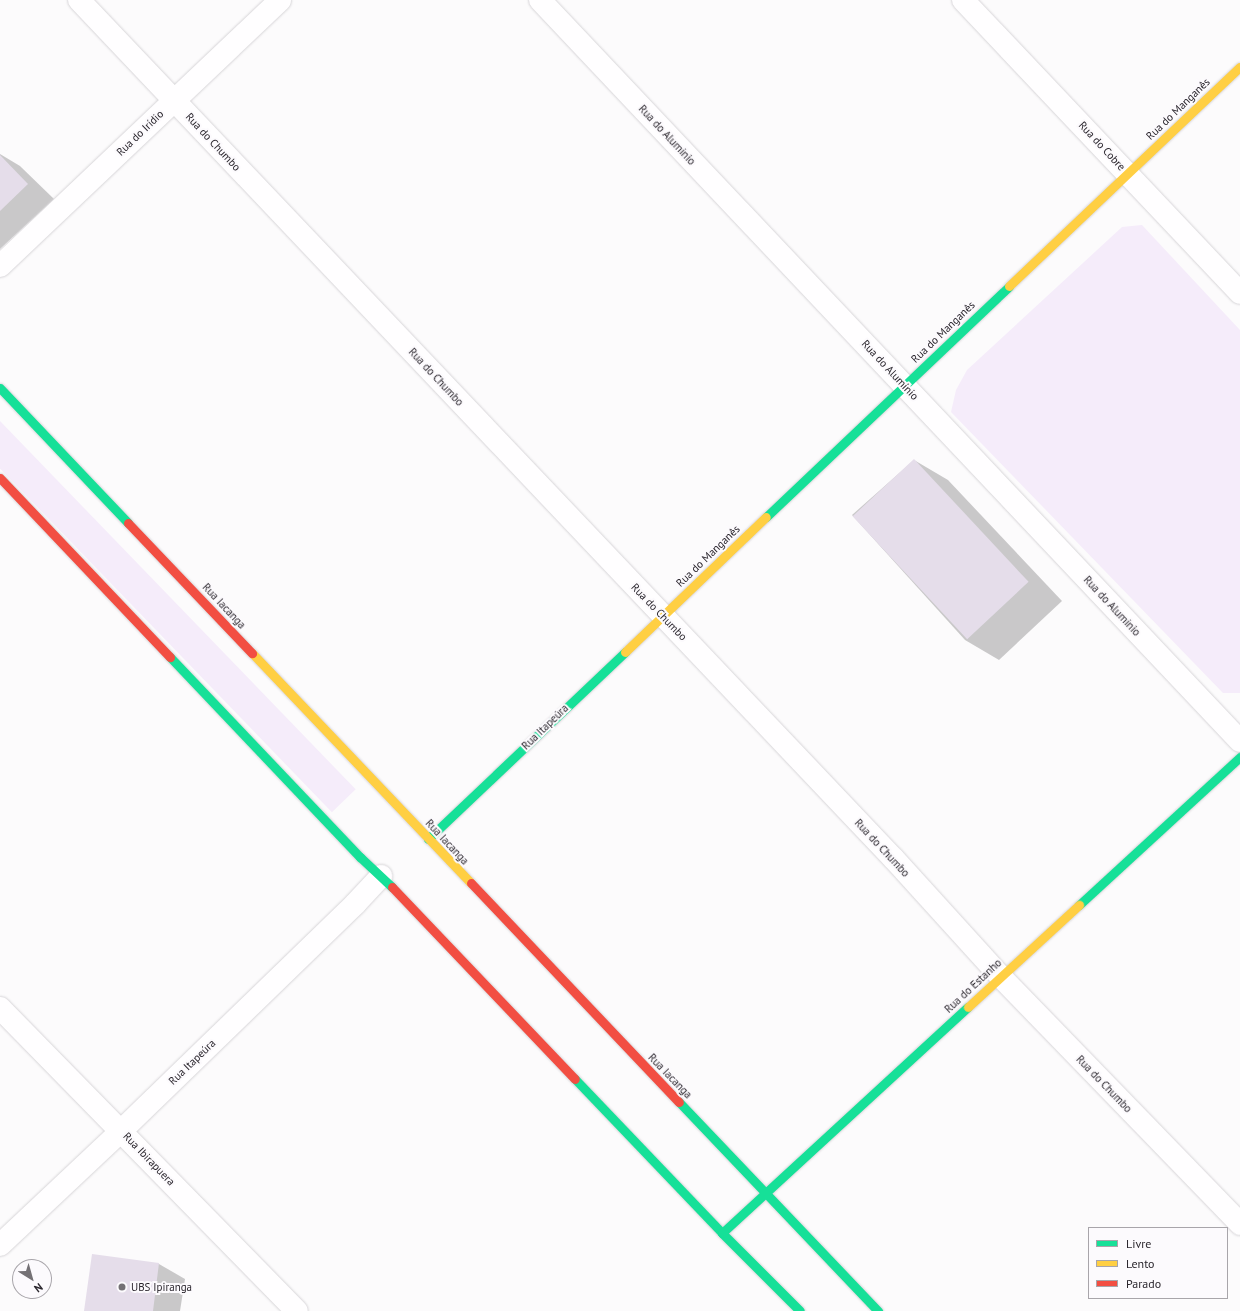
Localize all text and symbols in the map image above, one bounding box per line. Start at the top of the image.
street label: Rua do Manganês [1143,75,1213,143]
street label: Rua do Alumínio [636,102,698,168]
street label: Rua do Irídio [114,107,166,159]
street label: Rua do Chumbo [183,110,243,174]
street label: Rua do Cobre [1076,119,1128,173]
street label: Rua do Manganês [908,298,978,366]
street label: Rua do Alumínio [859,337,921,403]
street label: Rua do Chumbo [406,345,466,409]
street label: Rua do Manganês [673,522,743,590]
street label: Rua do Alumínio [1081,573,1143,639]
street label: Rua Iacanga [200,581,248,631]
street label: Rua do Chumbo [628,581,690,643]
street label: Rua Itapeúra [519,701,571,753]
street label: Rua do Chumbo [852,816,912,880]
street label: Rua Iacanga [423,817,471,867]
street label: Rua do Estanho [942,956,1004,1016]
street label: Rua Itapeúra [166,1036,218,1088]
street label: Rua Iacanga [645,1051,695,1101]
street label: Rua do Chumbo [1073,1053,1135,1115]
street label: Rua Ibirapuera [120,1130,178,1188]
legend [1088,1227,1228,1299]
text: Livre [1126,1236,1151,1251]
text: Lento [1126,1256,1155,1271]
north arrow [12,1259,52,1299]
text: Parado [1126,1276,1161,1291]
text: N [32,1280,46,1296]
place label: UBS Ipiranga [131,1280,192,1294]
marker: UBS Ipiranga [116,1281,128,1293]

